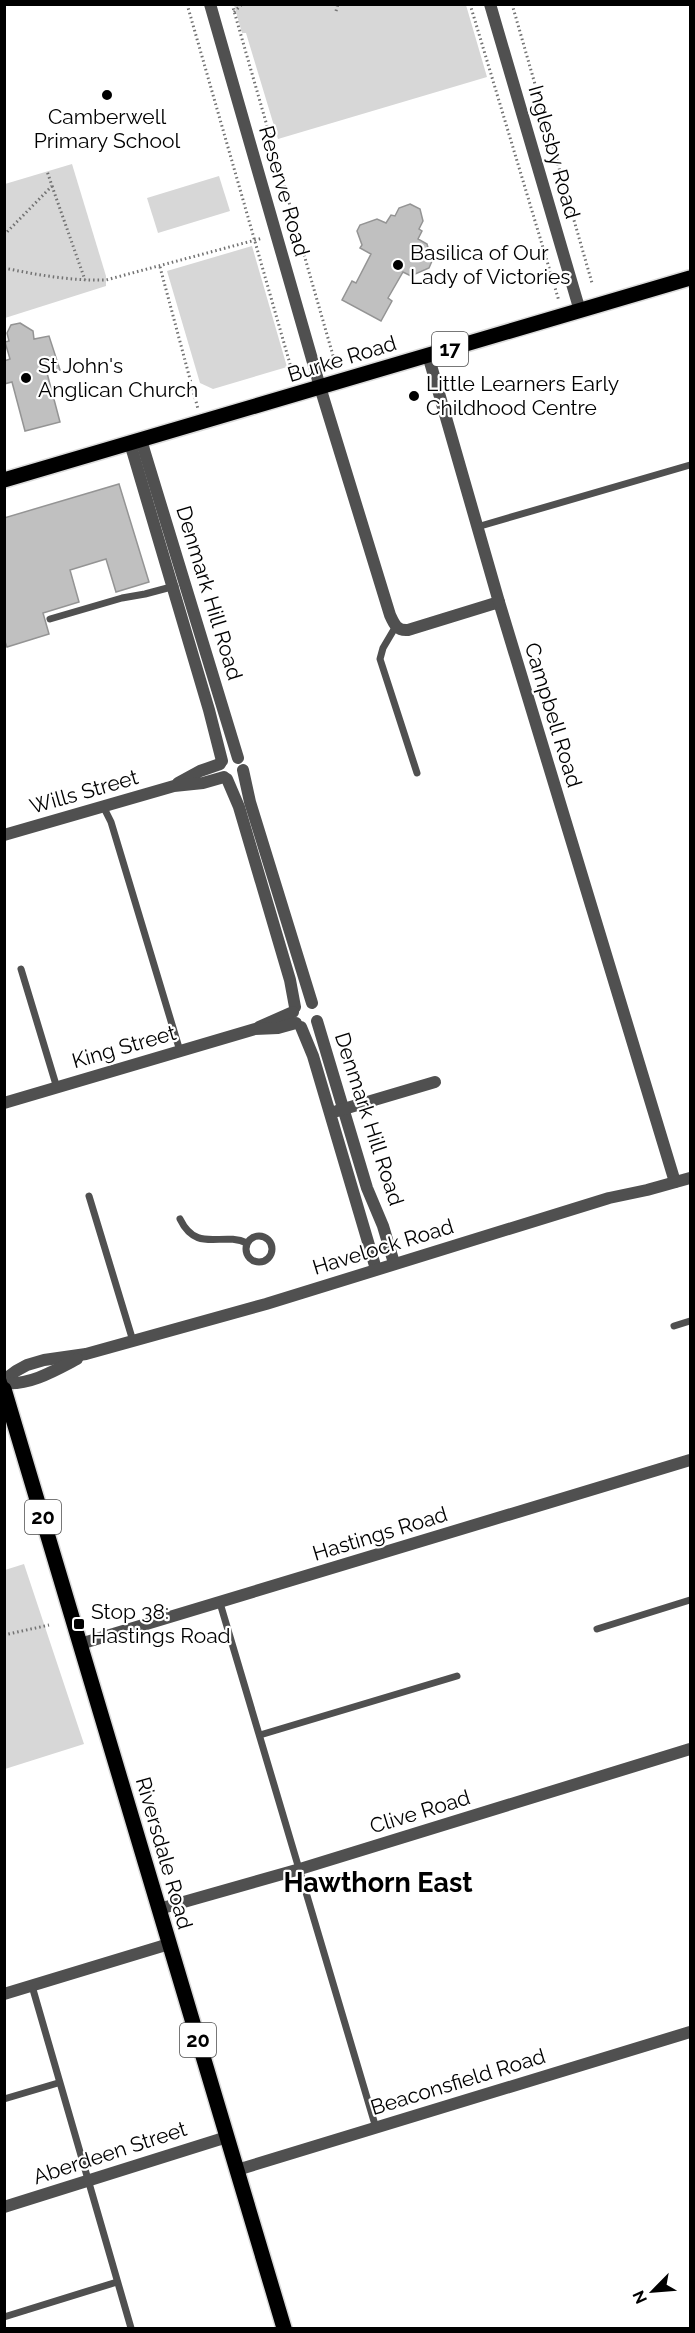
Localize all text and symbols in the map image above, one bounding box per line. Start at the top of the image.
street label: Inglesby Road [523,82,585,222]
marker: Camberwell Primary School [100,88,114,102]
place label: Camberwell Primary School [34,104,181,153]
street label: Reserve Road [254,123,315,259]
place label: Basilica of Our Lady of Victories [410,240,570,289]
marker: Basilica of Our Lady of Victories [391,258,405,272]
street label: Burke Road [284,330,399,387]
road number: 17 [432,332,468,366]
place label: St John's Anglican Church [38,353,198,402]
marker: St John's Anglican Church [19,371,33,385]
place label: Little Learners Early Childhood Centre [426,371,619,420]
marker: Little Learners Early Childhood Centre [407,389,421,403]
street label: Denmark Hill Road [171,503,248,683]
street label: Campbell Road [520,640,587,790]
street label: Wills Street [27,764,141,819]
street label: King Street [69,1020,179,1073]
street label: Denmark Hill Road [330,1029,409,1209]
street label: Havelock Road [309,1213,456,1280]
road number: 20 [25,1500,61,1534]
street label: Hastings Road [309,1501,450,1566]
place label: Stop 38: Hastings Road [91,1599,231,1648]
marker: Stop 38: Hastings Road [72,1617,86,1631]
street label: Riversdale Road [131,1774,198,1932]
street label: Clive Road [367,1784,473,1839]
district label: Hawthorn East [283,1867,473,1898]
road number: 20 [180,2023,216,2057]
street label: Beaconsfield Road [367,2043,548,2120]
street label: Aberdeen Street [30,2116,190,2189]
north arrow [623,2261,683,2321]
text: N [629,2288,651,2307]

